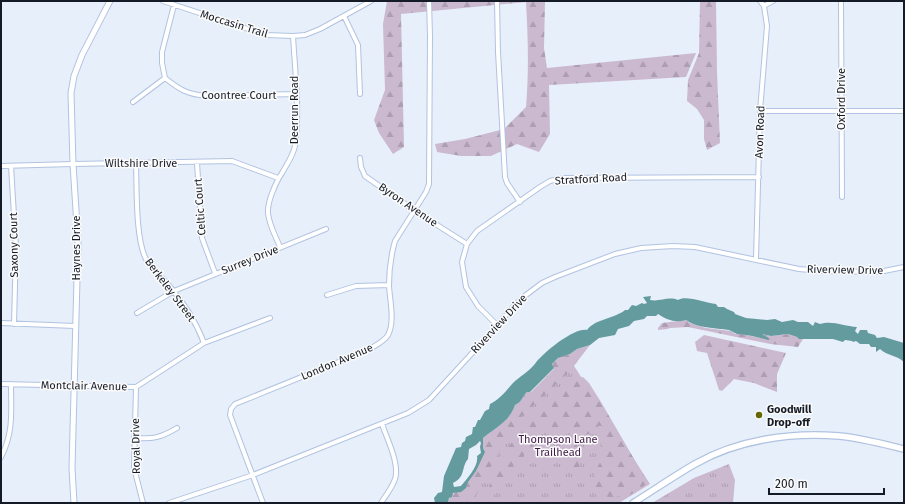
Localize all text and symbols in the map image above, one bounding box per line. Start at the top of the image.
street label: Moccasin Trail [199,8,269,40]
street label: Oxford Drive [835,68,848,130]
street label: Deerrun Road [288,76,301,144]
street label: Coontree Court [201,89,277,102]
street label: Avon Road [753,105,767,159]
street label: Wiltshire Drive [105,157,177,170]
street label: Stratford Road [554,171,628,187]
street label: Celtic Court [192,178,208,236]
street label: Byron Avenue [376,181,440,229]
street label: Saxony Court [7,212,21,278]
street label: Haynes Drive [70,215,83,281]
street label: Surrey Drive [219,243,281,277]
street label: Berkeley Street [142,256,198,324]
street label: Riverview Drive [807,263,883,277]
street label: Riverview Drive [468,292,530,356]
street label: London Avenue [299,341,375,383]
street label: Montclair Avenue [41,379,127,393]
place label: Goodwill Drop-off [767,403,812,429]
marker: Goodwill Drop-off [754,410,764,420]
street label: Royal Drive [129,418,143,474]
park label: Thompson Lane Trailhead [518,433,598,459]
scale bar [769,470,884,496]
text: 200 m [775,477,808,491]

